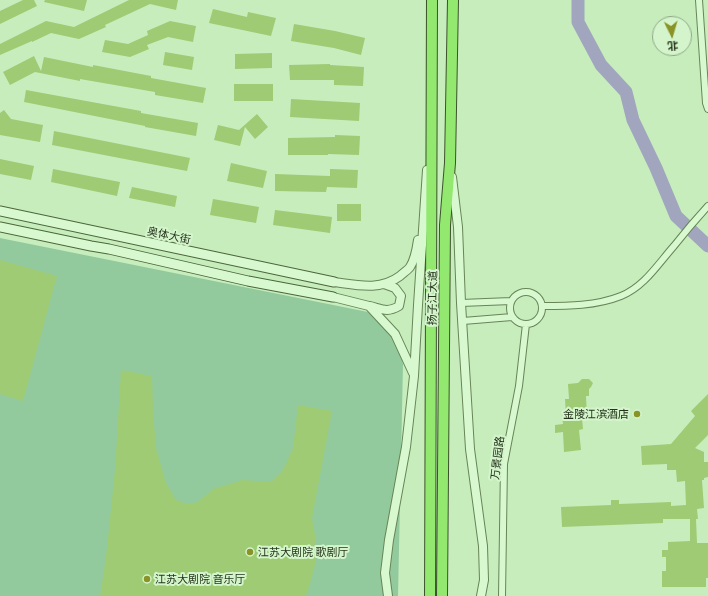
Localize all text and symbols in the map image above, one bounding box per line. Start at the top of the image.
north arrow [652,16,692,56]
text: 北 [667,39,679,55]
street label: 奥体大街 [146,224,192,246]
street label: 扬子江大道 [425,270,439,326]
place label: 金陵江滨酒店 [563,407,629,421]
marker: 金陵江滨酒店 [632,409,642,419]
street label: 万景园路 [488,435,506,481]
place label: 江苏大剧院 歌剧厅 [258,545,348,559]
marker: 江苏大剧院 歌剧厅 [245,547,255,557]
place label: 江苏大剧院 音乐厅 [155,572,245,586]
marker: 江苏大剧院 音乐厅 [142,574,152,584]

